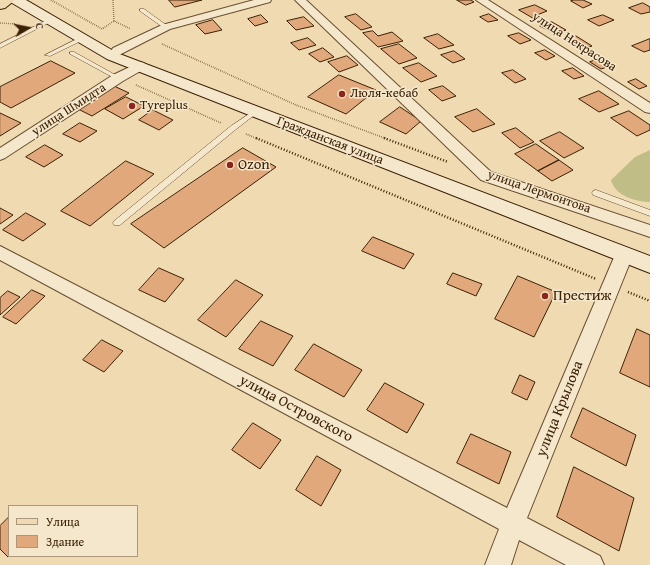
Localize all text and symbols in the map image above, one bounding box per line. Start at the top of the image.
north arrow [8,8,48,48]
street label: улица Некрасова [529,9,619,75]
text: С [31,21,48,30]
street label: улица Шмидта [29,80,109,140]
place label: Люля-кебаб [350,86,418,102]
marker: Люля-кебаб [337,89,347,99]
place label: Tyreplus [140,98,188,114]
marker: Tyreplus [127,101,137,111]
street label: Гражданская улица [274,113,386,169]
place label: Ozon [238,156,270,174]
marker: Ozon [225,160,235,170]
street label: улица Лермонтова [485,167,593,217]
place label: Престиж [553,287,612,305]
marker: Престиж [540,291,550,301]
street label: улица Крылова [533,358,587,460]
street label: улица Островского [236,371,356,447]
legend [8,505,138,557]
text: Улица [46,513,80,530]
text: Здание [46,533,84,550]

